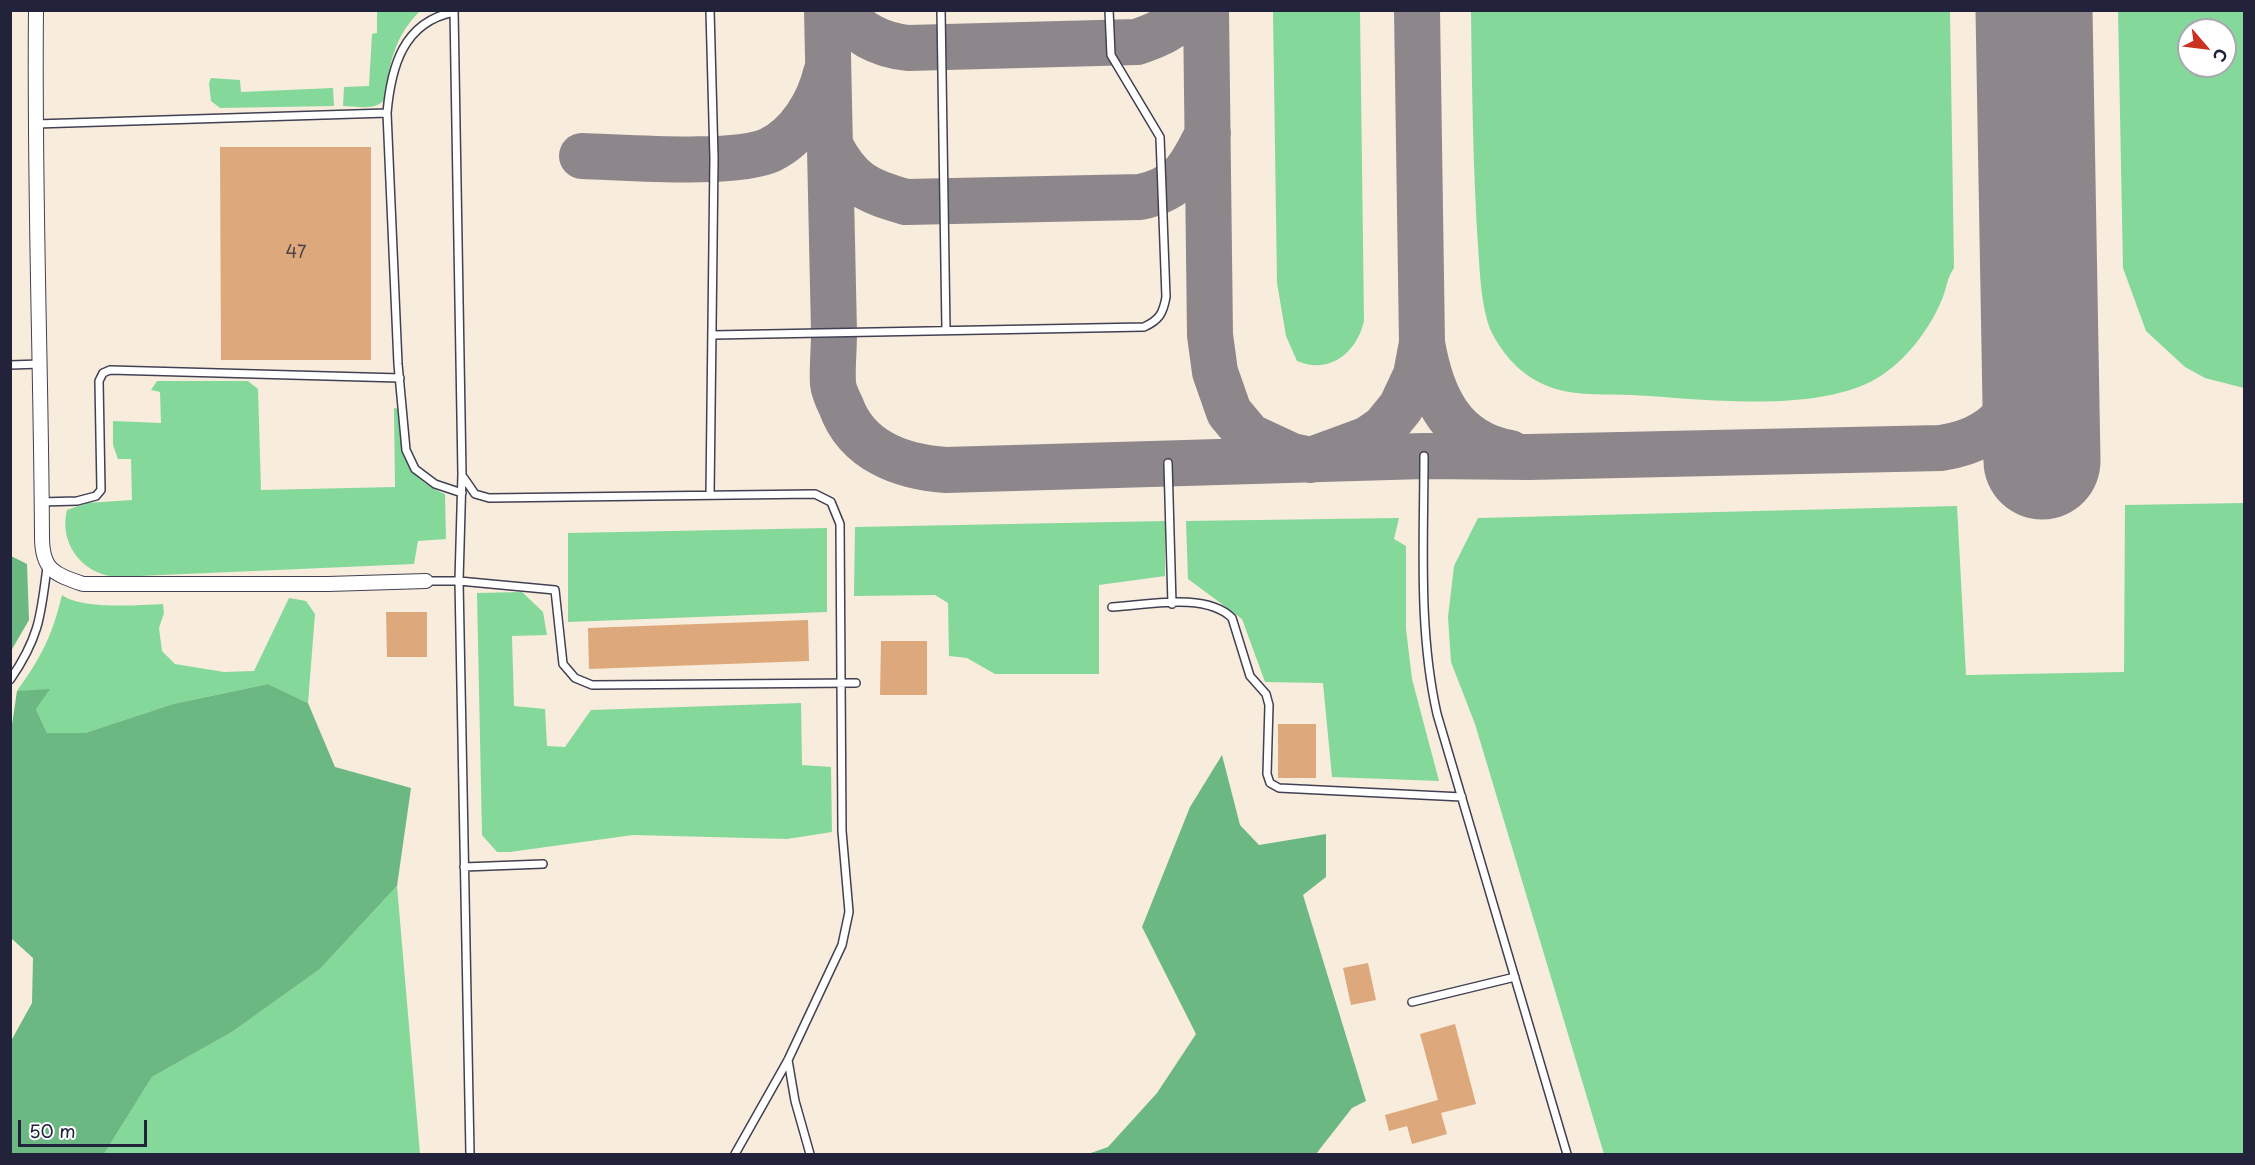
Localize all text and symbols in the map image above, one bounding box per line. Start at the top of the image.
north arrow [2177,18,2237,78]
text: С [2208,45,2235,66]
house number: 47 [285,242,307,264]
scale bar [21,1108,150,1146]
text: 50 m [29,1117,76,1144]

